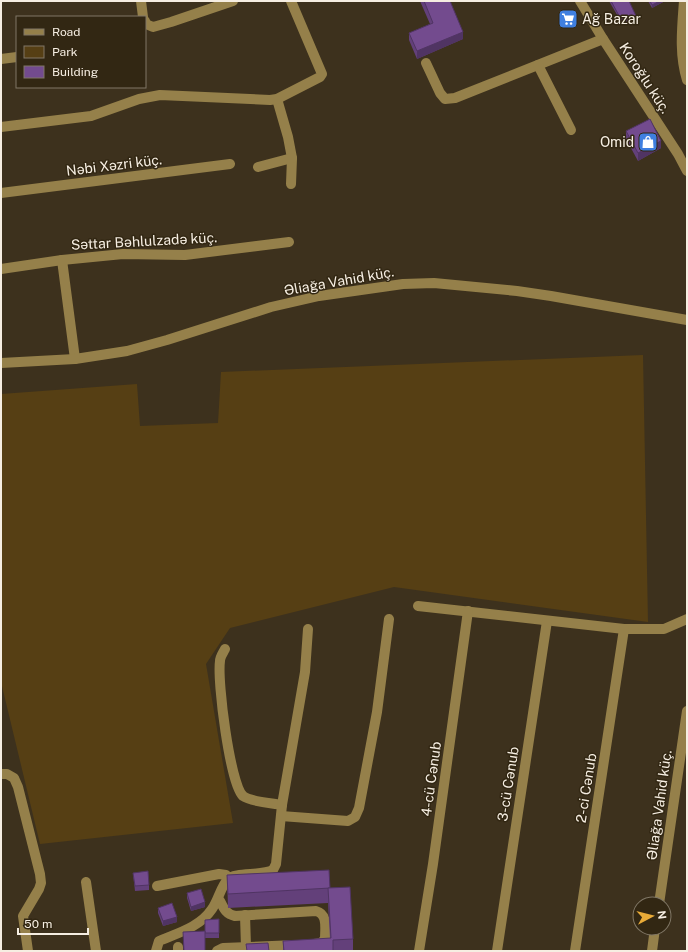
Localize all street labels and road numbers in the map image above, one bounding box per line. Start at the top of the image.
street label: Koroğlu küç. [616,40,674,116]
street label: Nəbi Xəzri küç. [65,151,163,179]
street label: Səttar Bəhlulzadə küç. [70,229,218,253]
street label: Əliağa Vahid küç. [283,263,395,299]
street label: 4-cü Cənub [418,741,444,817]
street label: 3-cü Cənub [494,745,522,823]
street label: Əliağa Vahid küç. [643,749,675,861]
street label: 2-ci Cənub [573,752,599,824]

